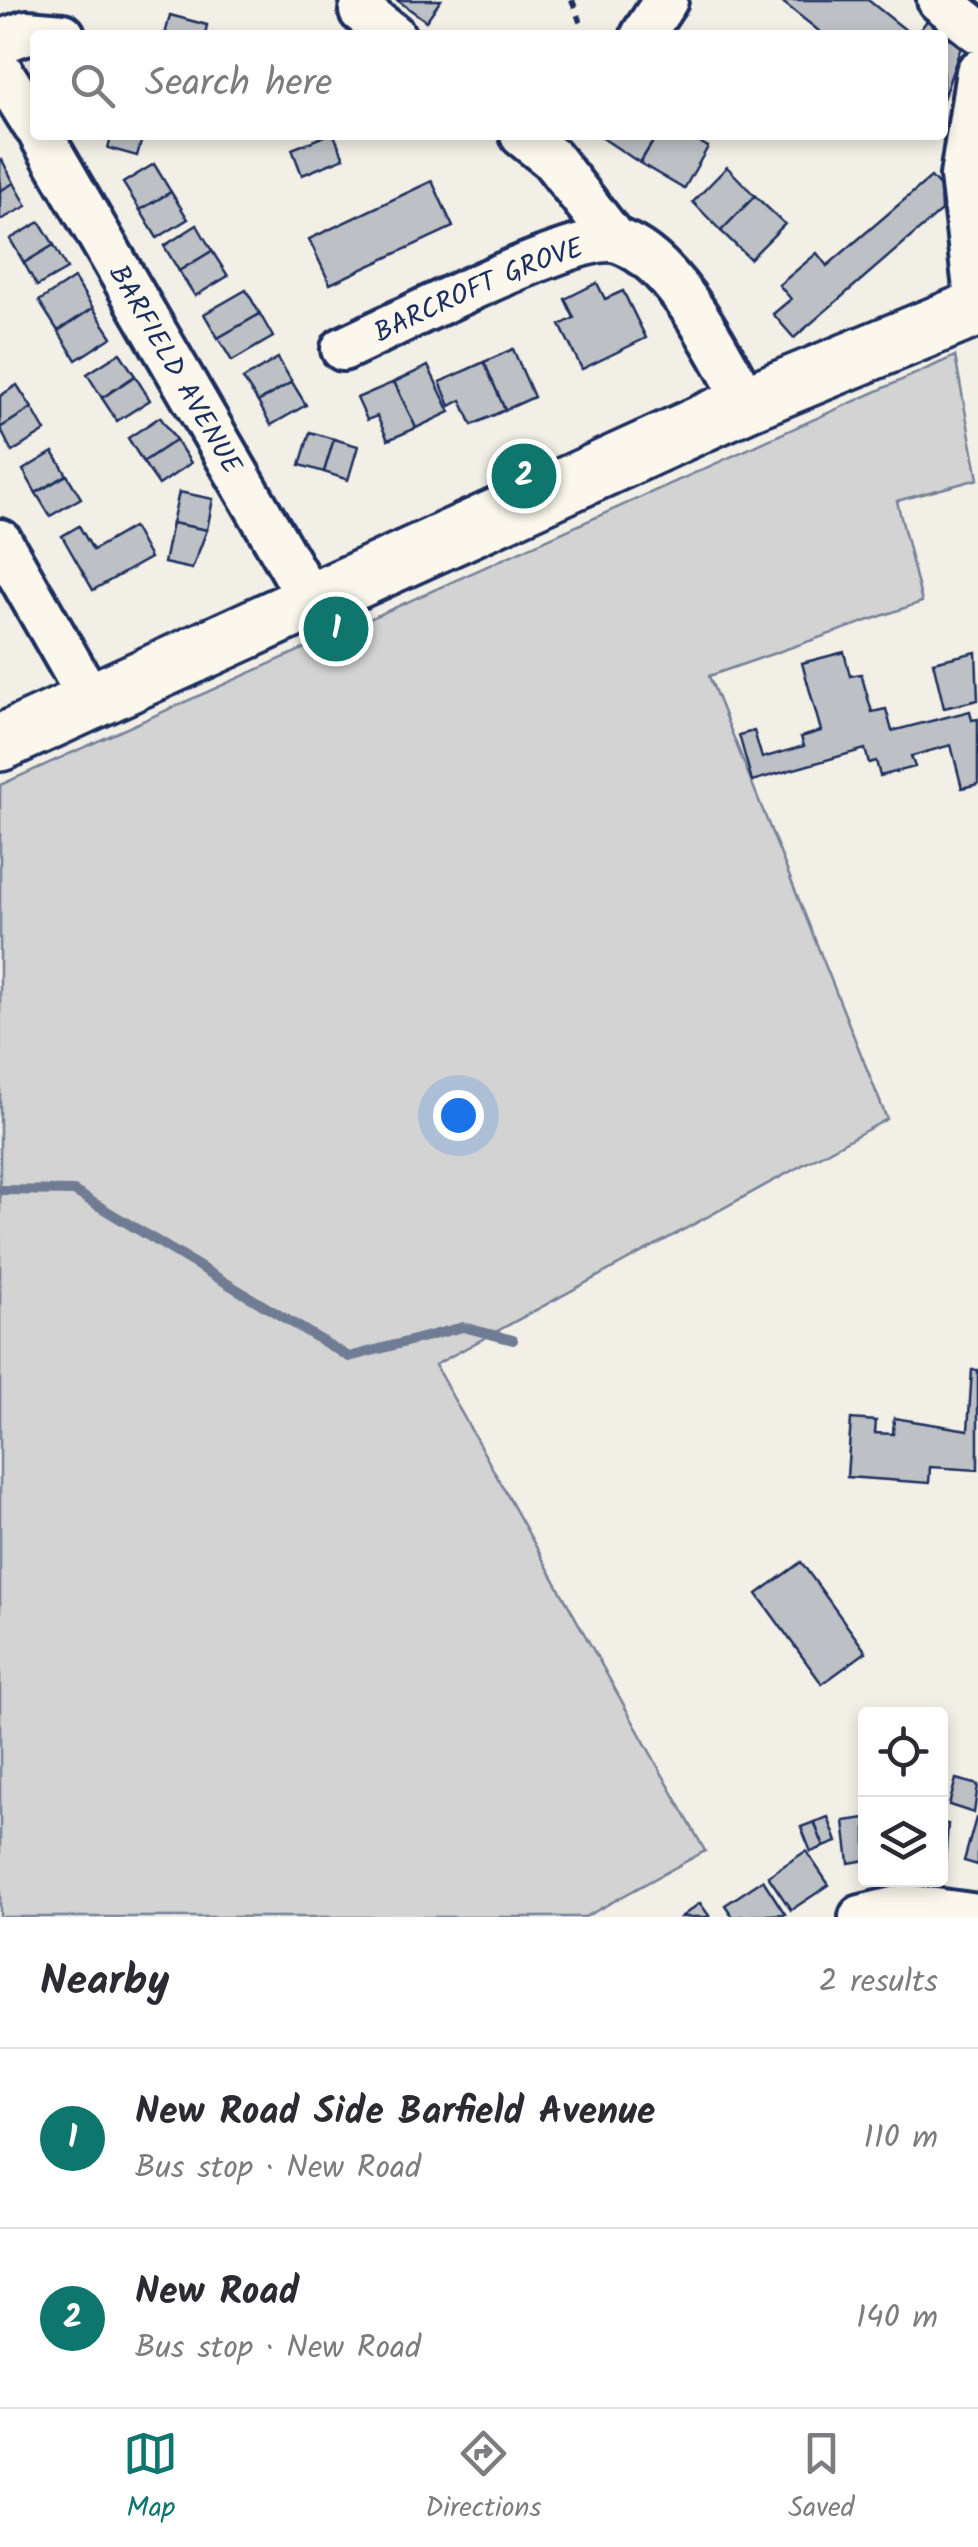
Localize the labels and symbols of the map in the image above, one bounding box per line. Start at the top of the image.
street label: BARCROFT GROVE [367,226,590,356]
street label: BARFIELD AVENUE [96,257,253,484]
pin: 2 [492,438,556,514]
pin: 1 [304,592,368,666]
your location [433,1090,484,1141]

